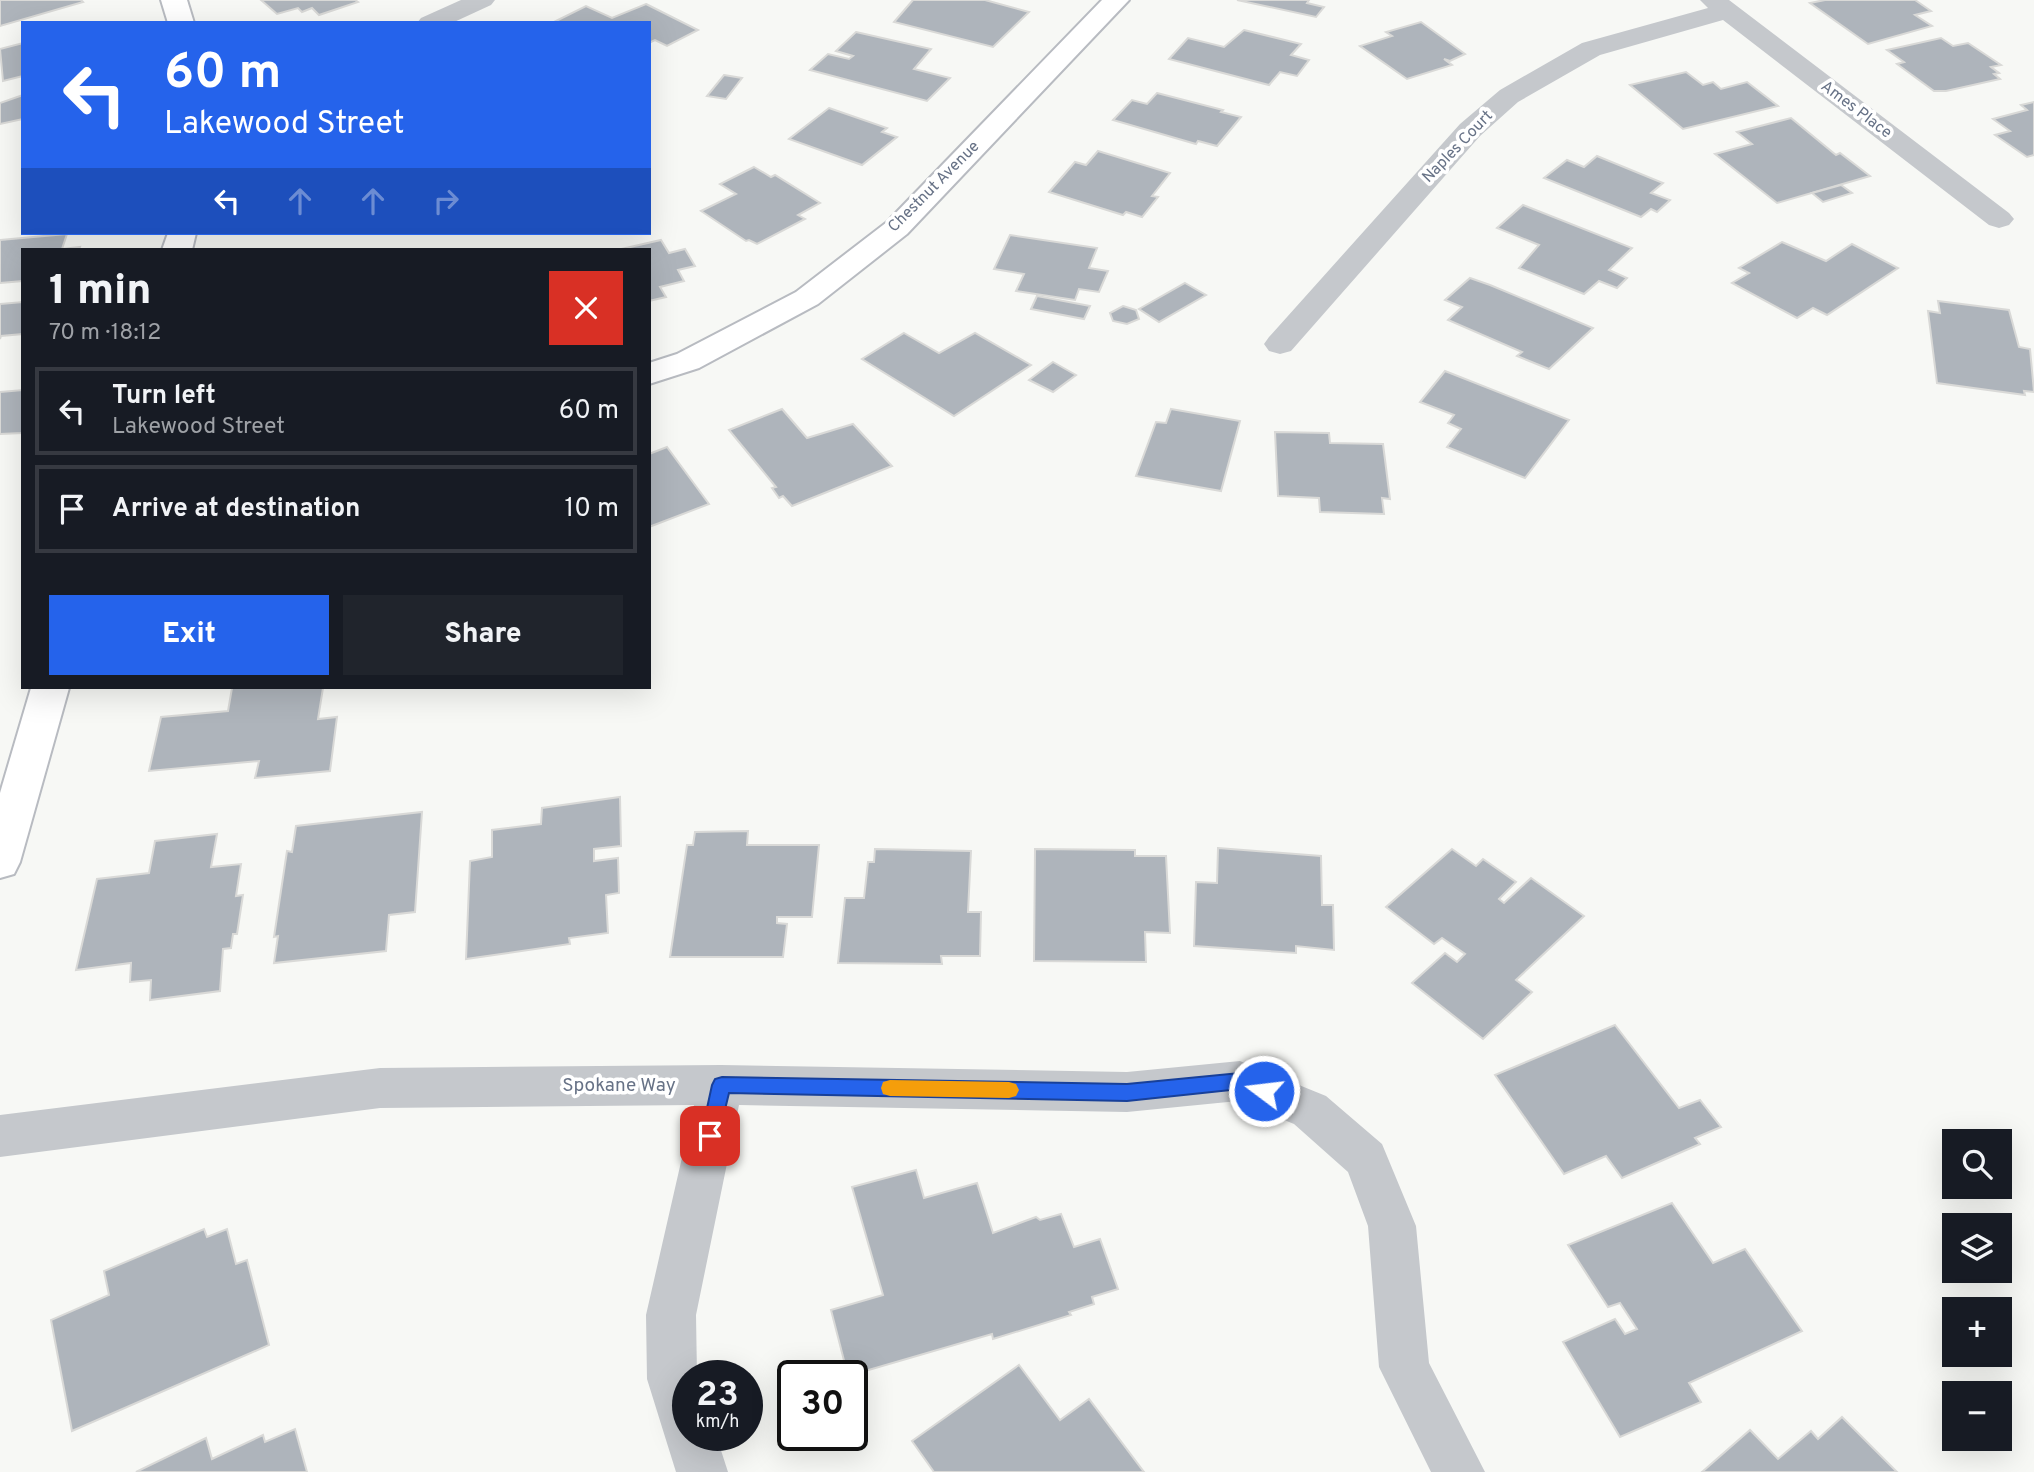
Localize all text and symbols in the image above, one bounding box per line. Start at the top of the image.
text: 60 m [164,44,282,106]
icon: left [49,49,140,140]
street label: Ames Place [1816,77,1896,143]
text: Lakewood Street [164,105,405,145]
street label: Naples Court [1418,106,1498,188]
street label: Chestnut Avenue [884,137,984,237]
icon: left [208,182,246,220]
icon: ahead [281,182,319,220]
icon: ahead [354,182,392,220]
icon: right [427,182,465,220]
text: 1 min [49,266,152,319]
button: close [549,271,623,345]
text: 70 m · 18:12 [49,319,161,348]
text: Turn left [112,380,216,413]
icon: left [53,392,91,430]
text: 60 m [559,395,619,428]
text: Lakewood Street [112,413,285,442]
icon: arrive [53,490,91,528]
text: Arrive at destination [112,493,360,526]
text: 10 m [564,493,619,526]
button: Exit [49,595,329,675]
button: Share [343,595,623,675]
position arrow [1227,1054,1301,1128]
street label: Spokane Way [562,1074,676,1098]
pin [680,1106,740,1166]
icon: arrive [691,1117,729,1155]
map controls [1942,1129,2012,1451]
button: search [1942,1129,2012,1199]
button: layers [1942,1213,2012,1283]
button: + [1942,1297,2012,1367]
speed limit sign: 30 [777,1360,868,1451]
text: 23 [696,1374,739,1418]
button: − [1942,1381,2012,1451]
text: km/h [696,1411,739,1434]

